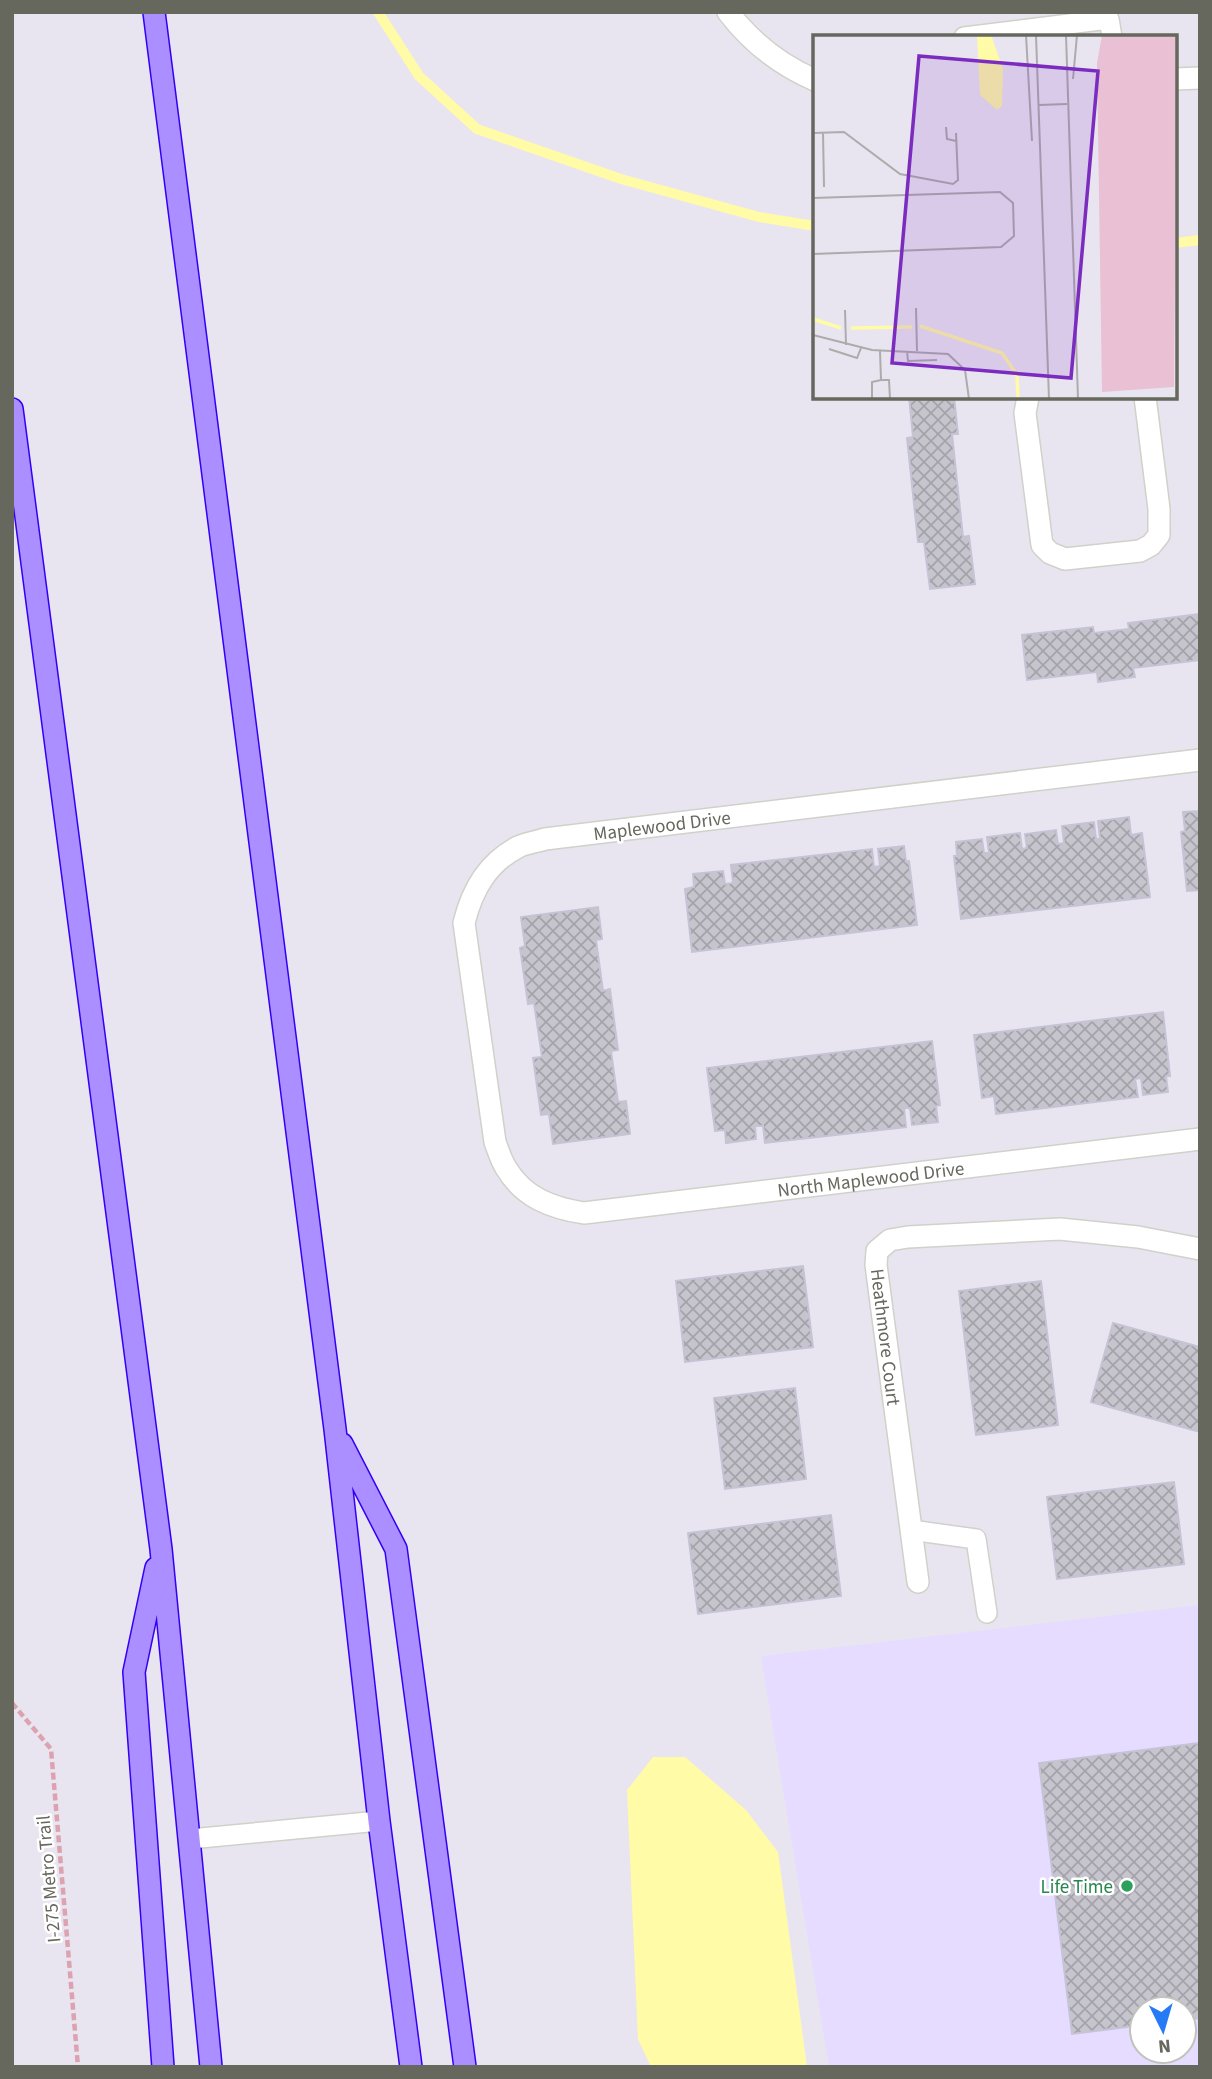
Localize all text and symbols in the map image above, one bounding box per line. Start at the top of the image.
inset map [813,35,1177,399]
street label: Maplewood Drive [592,805,732,848]
street label: North Maplewood Drive [776,1155,966,1205]
street label: Heathmore Court [863,1267,906,1408]
street label: I-275 Metro Trail [30,1814,69,1944]
place label: Life Time [1040,1874,1113,1901]
marker: Life Time [1119,1878,1135,1894]
north arrow [1128,1995,1198,2065]
text: N [1157,2031,1172,2059]

